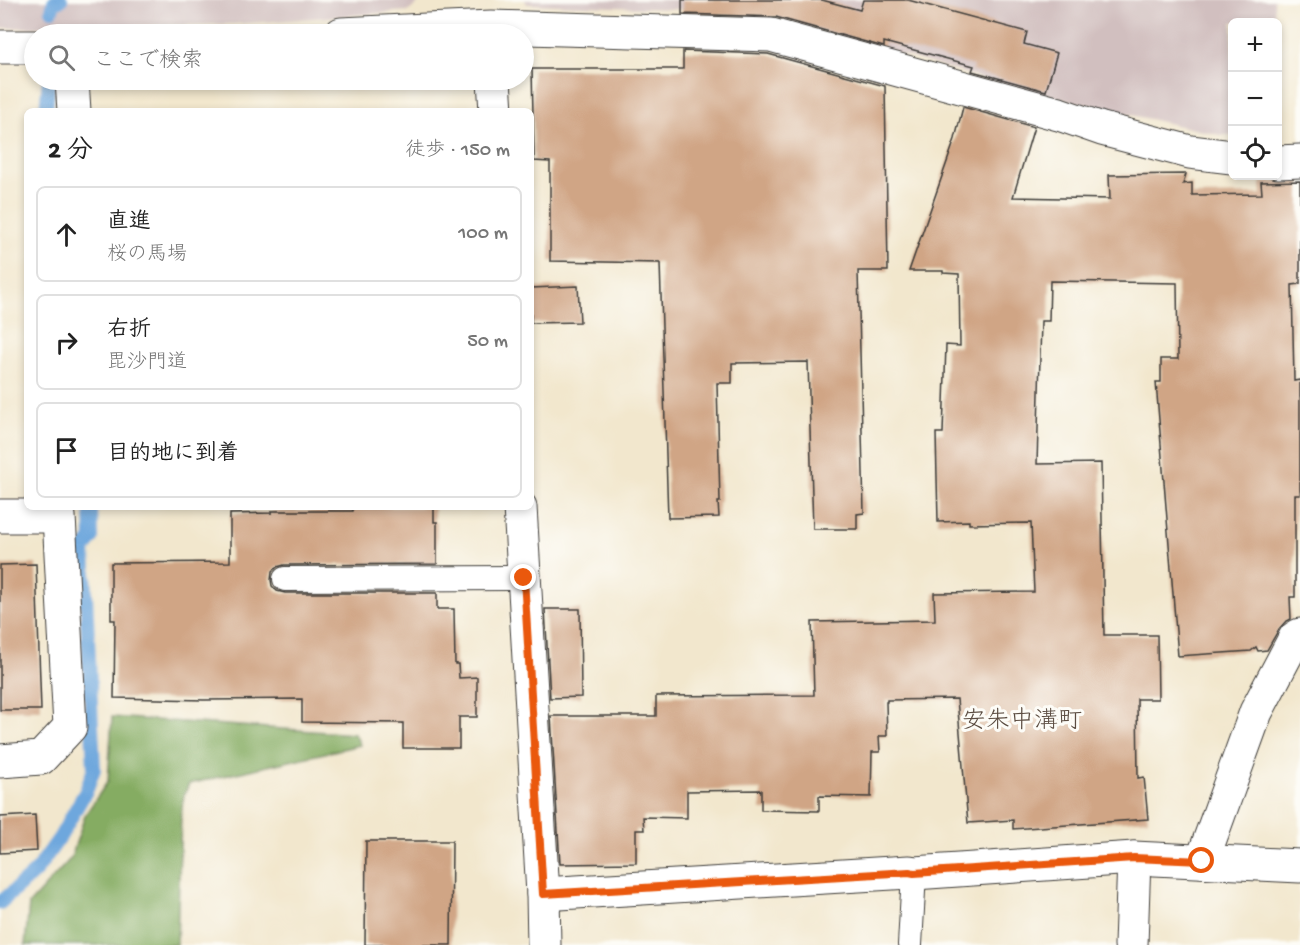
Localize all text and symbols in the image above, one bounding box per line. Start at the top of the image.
map controls [1228,18,1282,180]
button: + [1228,18,1282,72]
search box [24,24,534,90]
icon: search [45,41,78,74]
text: ここで検索 [93,49,203,75]
button: − [1228,72,1282,126]
button: locate [1228,126,1282,180]
text: 2 分 [48,137,93,168]
text: 徒歩 · 150 m [405,140,510,163]
text: 直進 [107,210,151,236]
icon: ahead [50,218,83,251]
text: 100 m [458,223,508,246]
text: 桜の馬場 [107,244,187,267]
text: 右折 [107,318,151,344]
icon: right [50,326,83,359]
text: 50 m [467,331,508,354]
text: 毘沙門道 [107,352,187,375]
icon: arrive [50,434,83,467]
text: 目的地に到着 [107,442,239,468]
route end [510,564,536,590]
district label: 安朱中溝町 [962,707,1082,737]
route start [1188,847,1214,873]

